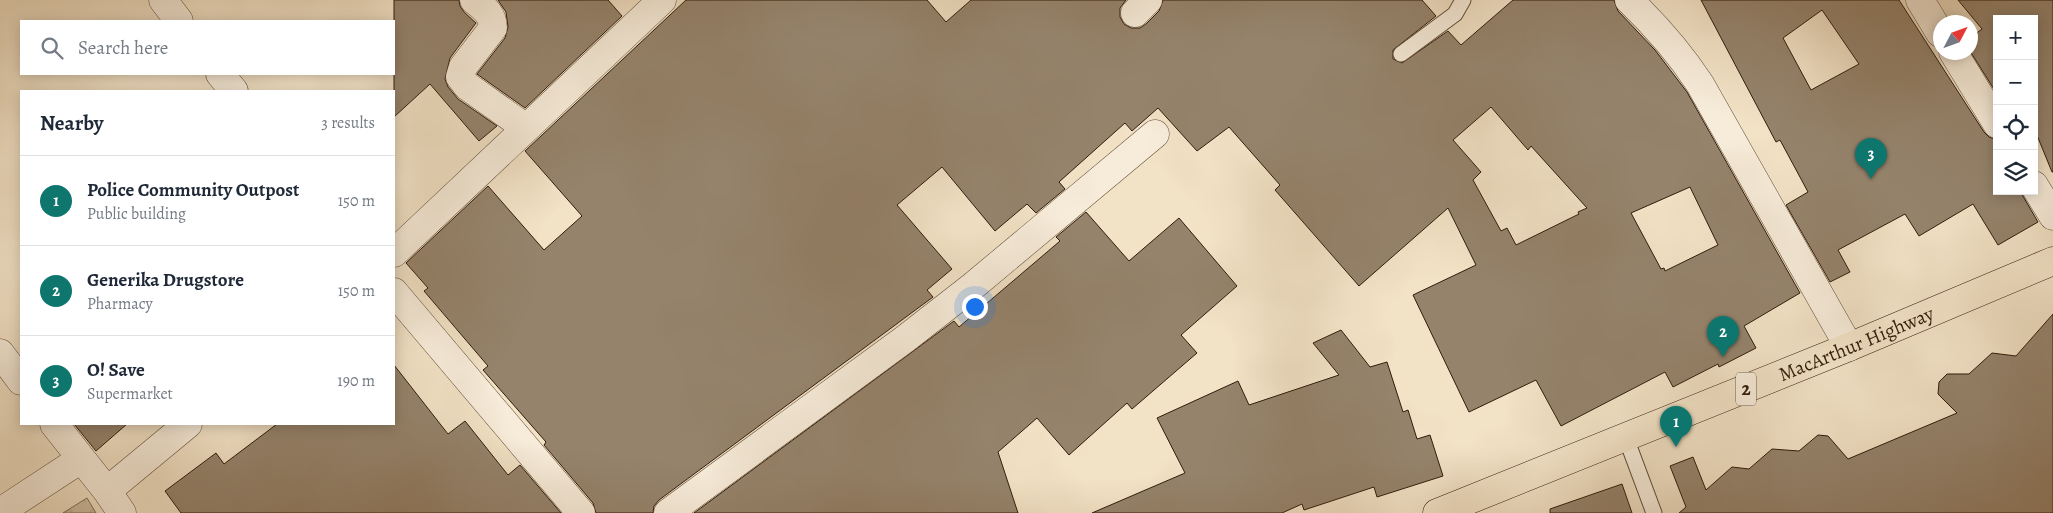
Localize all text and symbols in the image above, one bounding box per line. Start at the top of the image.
north arrow [1933,15,1978,60]
map controls [1993,15,2038,195]
button: + [1993,15,2038,60]
search box [20,20,395,75]
icon: search [38,34,66,62]
text: Search here [78,35,168,61]
button: − [1993,60,2038,105]
button: locate [1993,105,2038,150]
text: Nearby [40,109,103,137]
text: 3 results [321,112,375,134]
pin: 3 [1855,138,1887,179]
button: layers [1993,150,2038,195]
text: Police Community Outpost [87,177,299,203]
text: 1 [53,190,59,212]
text: 150 m [338,190,375,212]
text: Public building [87,203,186,225]
text: Generika Drugstore [87,267,244,293]
text: 2 [52,280,60,302]
text: 150 m [338,280,375,302]
text: Pharmacy [87,293,153,315]
your location [962,294,988,320]
street label: MacArthur Highway [1774,299,1939,388]
pin: 2 [1707,316,1739,357]
text: O! Save [87,357,145,383]
text: 3 [53,370,59,392]
text: 190 m [337,370,375,392]
road number: 2 [1736,372,1756,406]
text: Supermarket [87,383,173,405]
pin: 1 [1660,406,1692,447]

